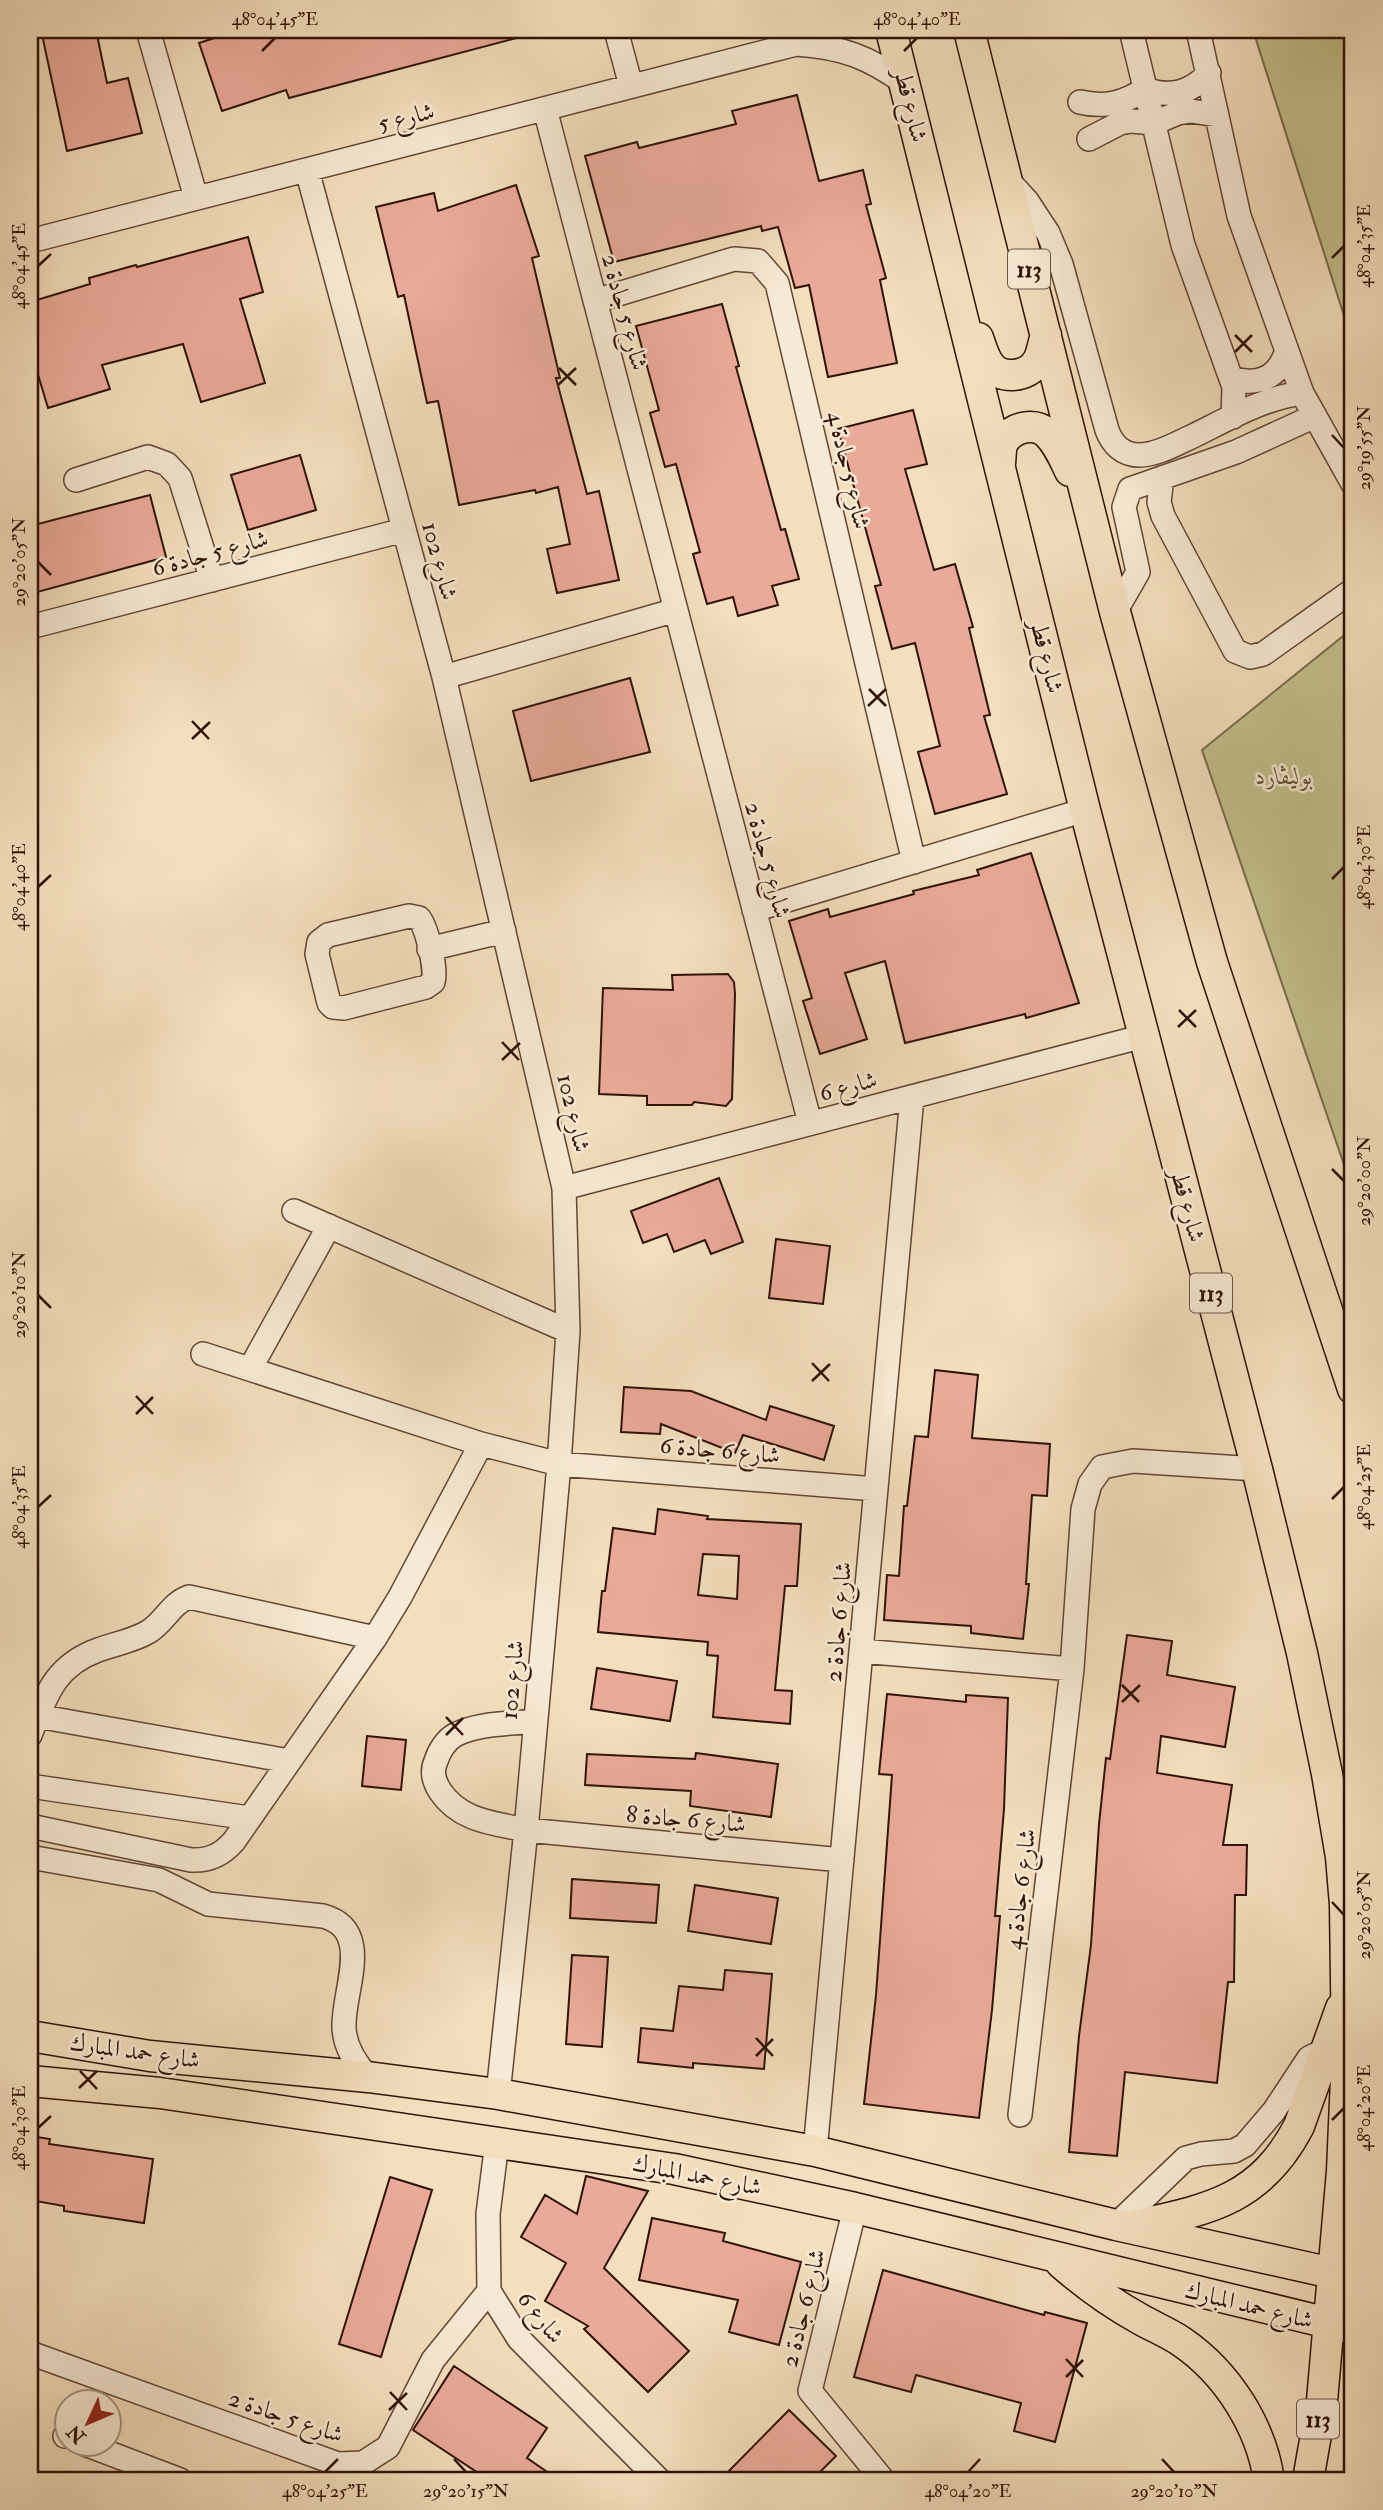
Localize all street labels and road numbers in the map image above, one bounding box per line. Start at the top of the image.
street label: شارع قطر [882,62,935,146]
street label: شارع 5 [375,96,439,143]
road number: 113 [1008,250,1050,288]
street label: شارع 5 جادة 2 [590,251,655,375]
street label: شارع 5 جادة 4 [816,408,877,533]
street label: شارع 102 [410,519,465,605]
street label: شارع 5 جادة 6 [149,523,273,588]
street label: شارع قطر [1018,613,1071,697]
street label: شارع 5 جادة 2 [733,799,798,923]
street label: شارع 6 [816,1064,882,1113]
street label: شارع 102 [546,1071,598,1156]
street label: شارع قطر [1158,1162,1212,1247]
road number: 113 [1190,1274,1232,1312]
street label: شارع 6 جادة 6 [658,1430,781,1475]
street label: شارع 6 جادة 2 [818,1561,863,1684]
street label: شارع 102 [494,1639,535,1721]
street label: شارع 6 جادة 8 [625,1799,747,1844]
street label: شارع 6 جادة 4 [998,1827,1047,1952]
street label: شارع حمد المبارك [67,2027,202,2080]
street label: شارع حمد المبارك [629,2148,764,2207]
street label: شارع 6 جادة 2 [774,2246,837,2371]
street label: شارع حمد المبارك [1181,2275,1316,2340]
street label: شارع 6 [507,2285,571,2352]
street label: شارع 5 جادة 2 [223,2382,347,2454]
road number: 113 [1297,2400,1339,2438]

